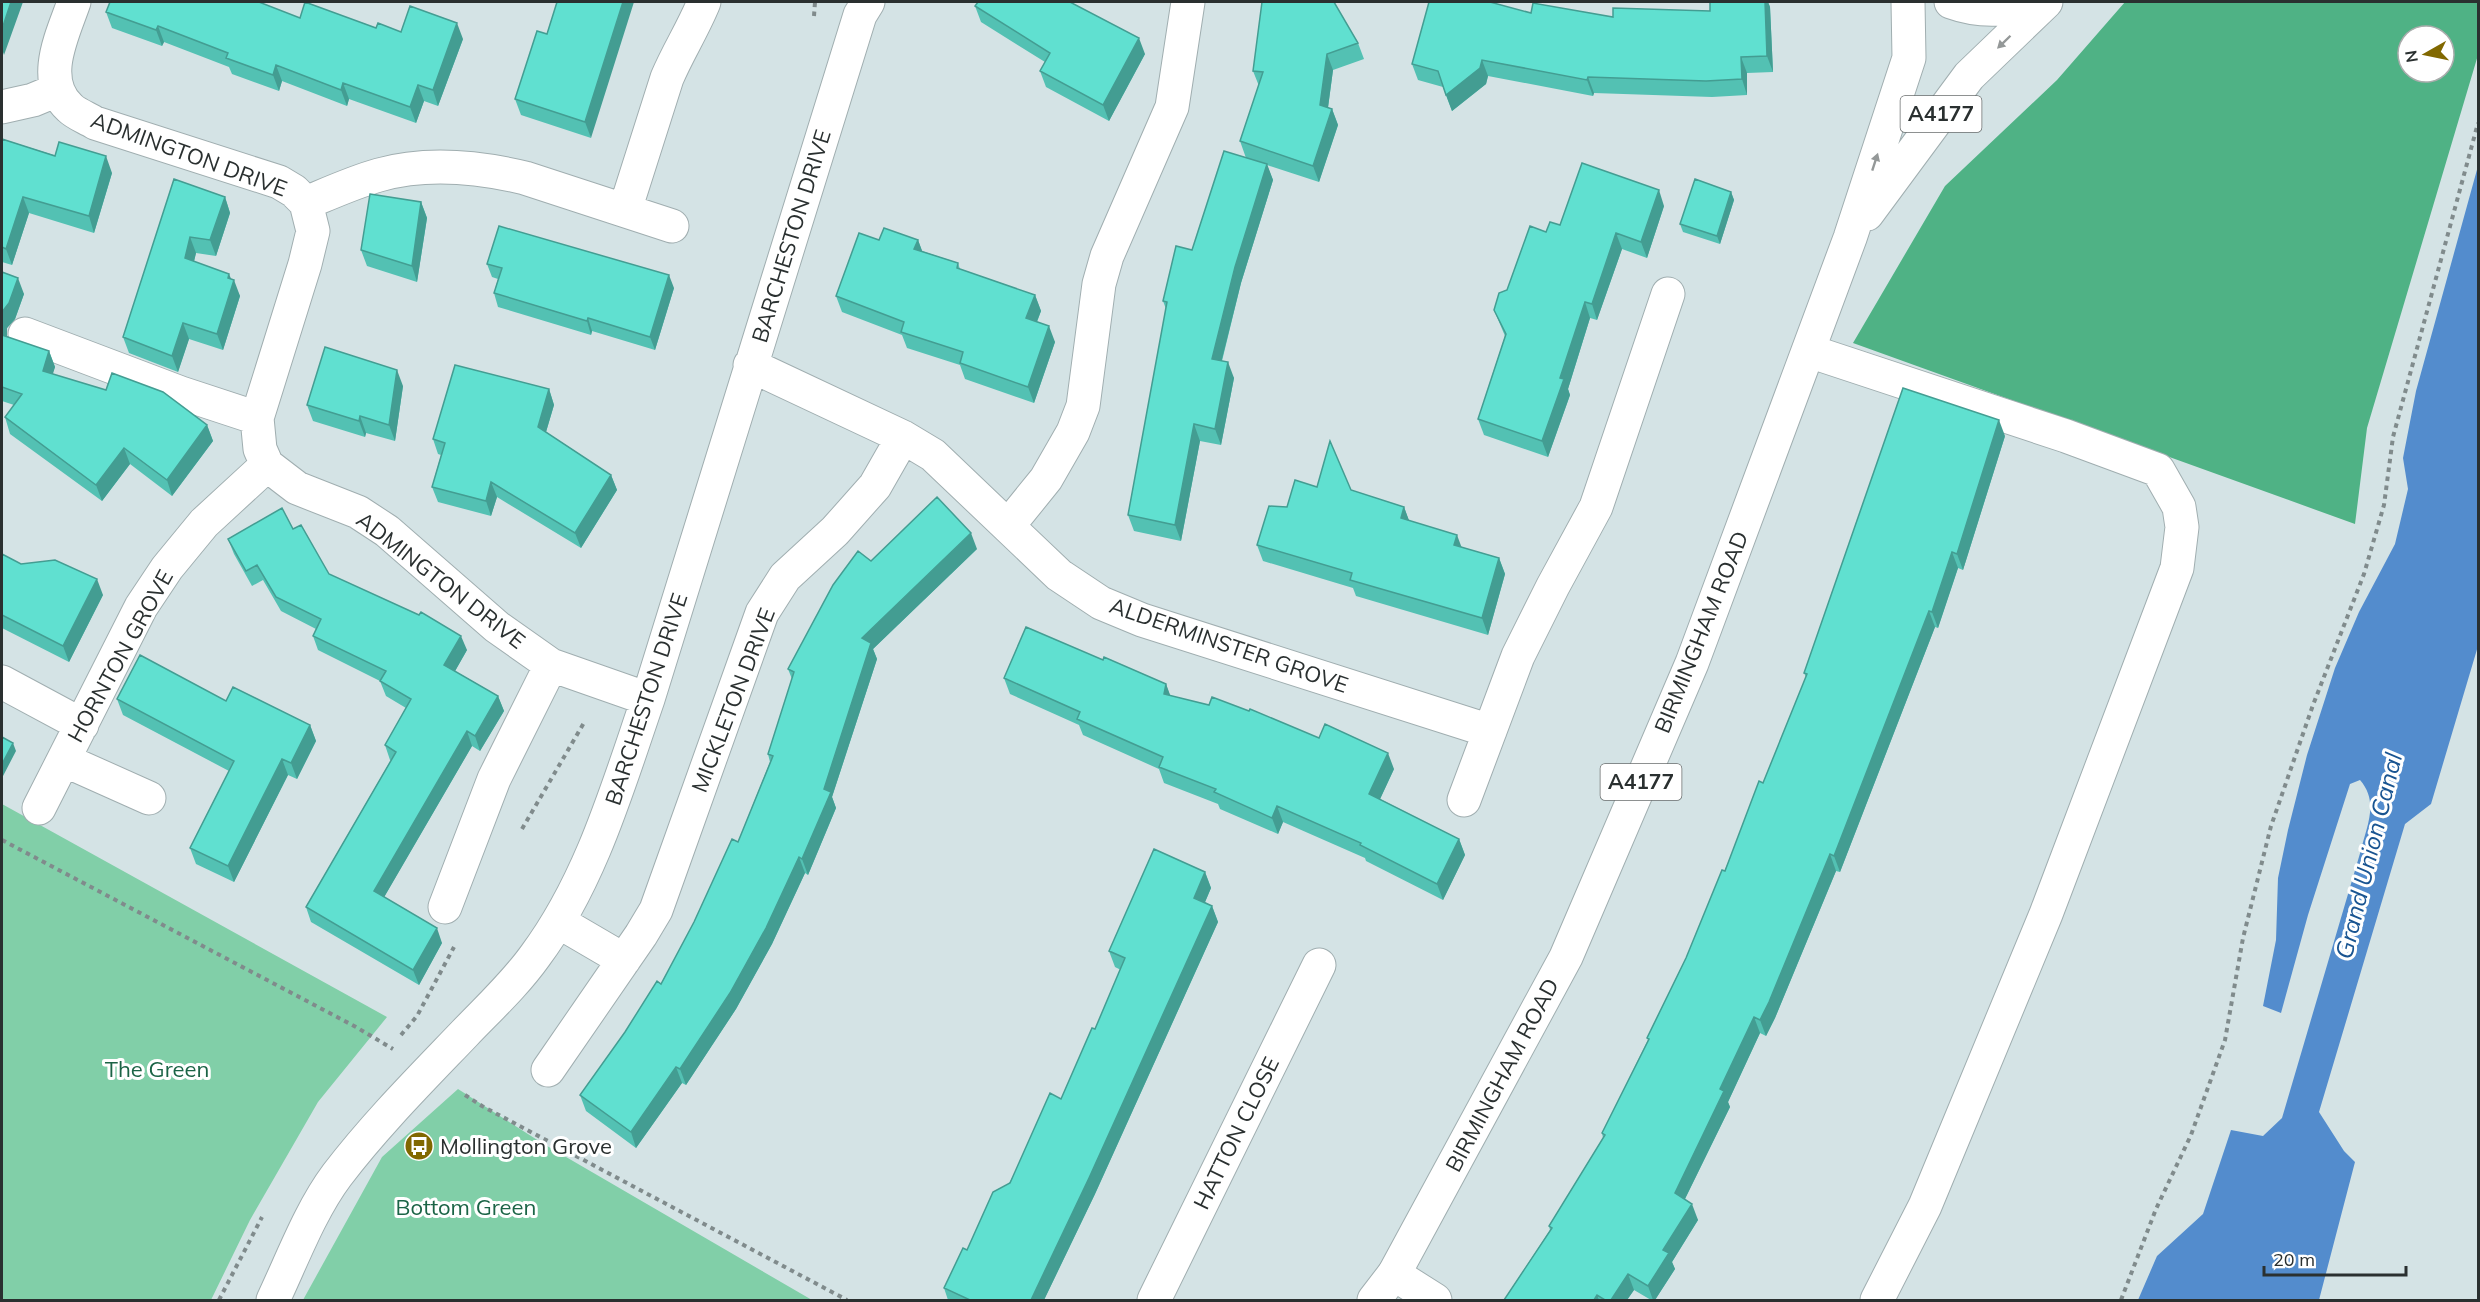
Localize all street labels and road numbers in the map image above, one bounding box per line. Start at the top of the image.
road number: A4177 [1900,96,1982,132]
street label: ADMINGTON DRIVE [87,106,291,202]
street label: BARCHESTON DRIVE [745,126,837,346]
street label: ADMINGTON DRIVE [351,505,531,655]
street label: BIRMINGHAM ROAD [1648,527,1754,737]
street label: HORNTON GROVE [61,565,179,747]
street label: BARCHESTON DRIVE [599,589,693,809]
street label: ALDERMINSTER GROVE [1106,591,1352,699]
street label: MICKLETON DRIVE [685,604,781,796]
road number: A4177 [1600,764,1682,800]
street label: BIRMINGHAM ROAD [1439,973,1565,1177]
street label: HATTON CLOSE [1187,1052,1285,1214]

